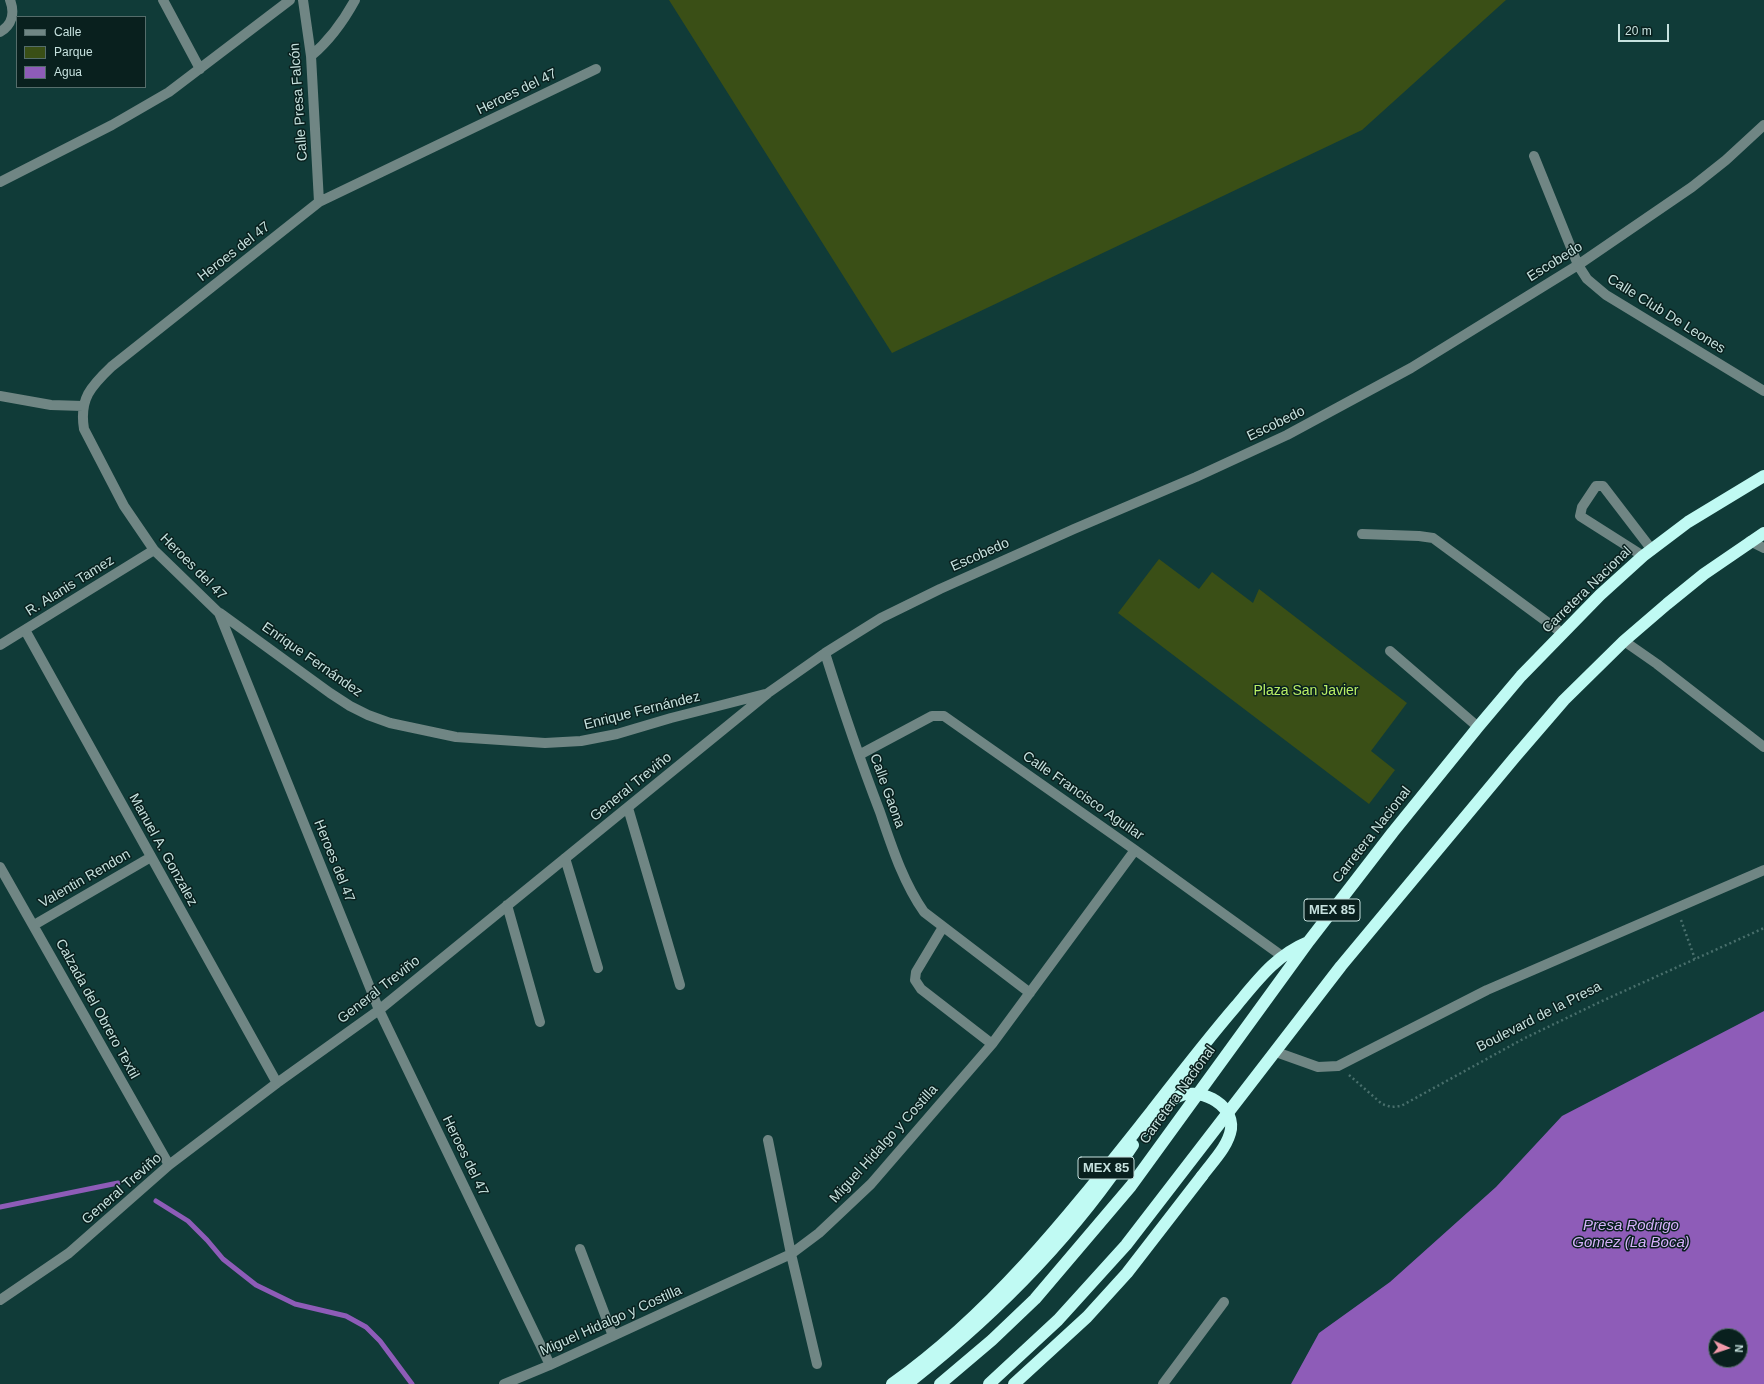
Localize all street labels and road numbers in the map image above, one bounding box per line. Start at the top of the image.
street label: Calle Presa Falcón [286,42,312,162]
street label: Heroes del 47 [474,65,560,119]
street label: Heroes del 47 [194,219,274,285]
street label: Escobedo [1524,238,1586,286]
street label: Calle Club De Leones [1604,271,1728,357]
street label: Escobedo [1244,403,1308,445]
street label: Heroes del 47 [156,530,230,604]
street label: Escobedo [948,535,1012,575]
street label: Carretera Nacional [1539,543,1635,637]
street label: R. Alanis Tamez [23,552,117,620]
street label: Enrique Fernández [258,619,366,701]
street label: Enrique Fernández [582,688,702,734]
street label: Calle Francisco Aguilar [1019,748,1147,844]
street label: General Treviño [587,749,675,825]
street label: Calle Gaona [866,752,908,830]
street label: Carretera Nacional [1329,784,1415,886]
street label: Manuel A. Gonzalez [125,791,201,909]
street label: Heroes del 47 [310,817,358,905]
street label: Valentin Rendon [36,846,134,912]
road number: MEX 85 [1304,899,1360,921]
street label: Calzada del Obrero Textil [52,936,142,1082]
street label: General Treviño [334,953,424,1027]
street label: Boulevard de la Presa [1474,978,1604,1056]
street label: Carretera Nacional [1137,1043,1219,1147]
street label: Miguel Hidalgo y Costilla [826,1081,942,1207]
street label: Heroes del 47 [438,1113,492,1199]
street label: General Treviño [79,1150,165,1228]
road number: MEX 85 [1078,1157,1134,1179]
street label: Miguel Hidalgo y Costilla [538,1282,684,1360]

